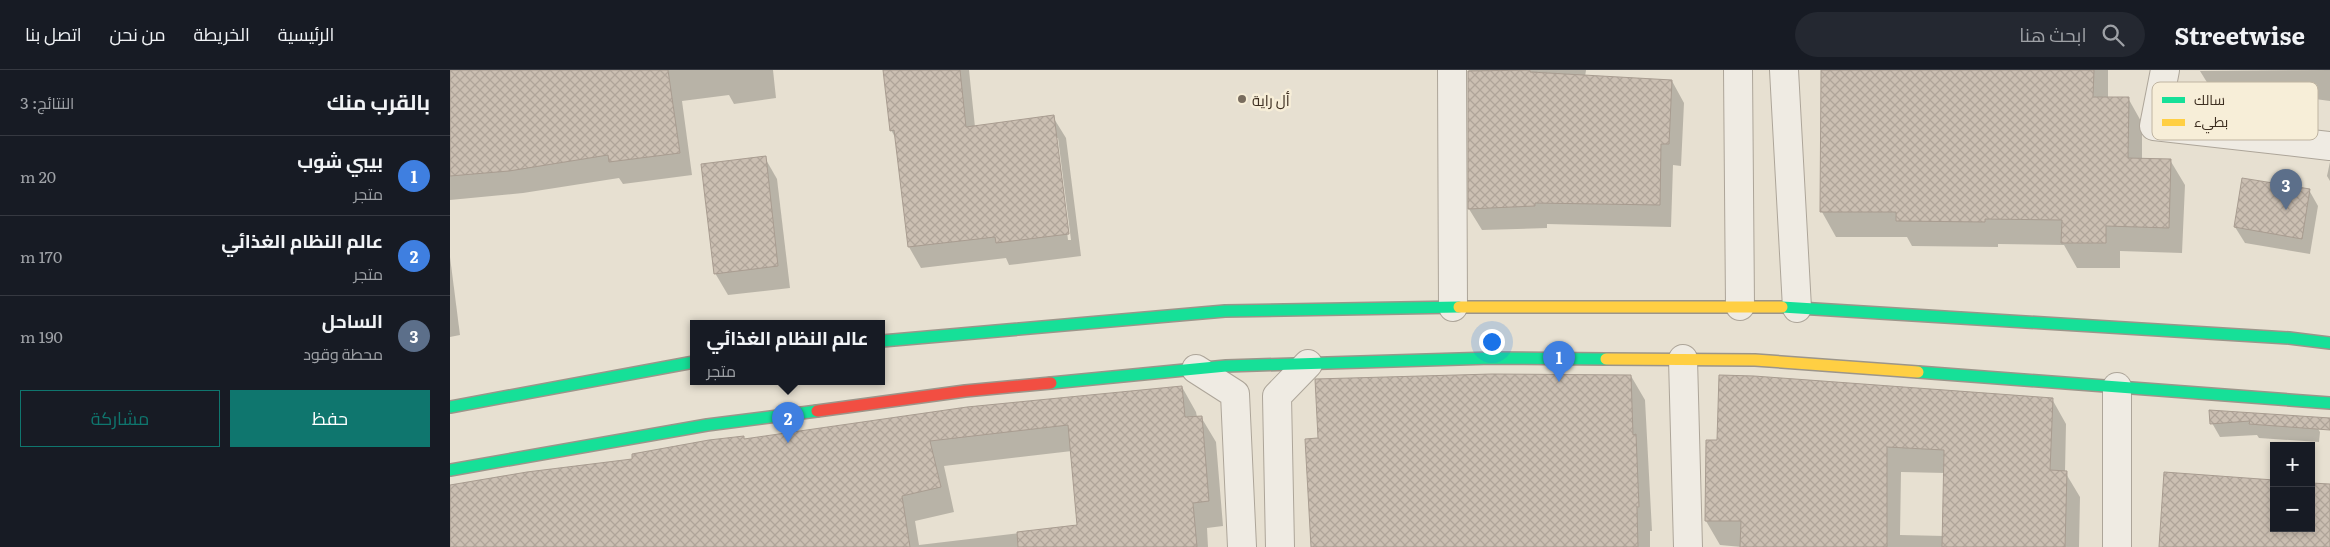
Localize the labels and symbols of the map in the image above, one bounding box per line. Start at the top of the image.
legend [2152,82,2318,140]
place label: أل راية [1252,88,1290,111]
text: سالك [2194,89,2225,109]
marker: أل راية [1236,93,1248,105]
text: بطيء [2194,111,2228,134]
pin: 3 [2270,169,2302,210]
your location [1479,329,1505,355]
pin: 1 [1543,341,1575,382]
pin: 2 [772,402,804,443]

